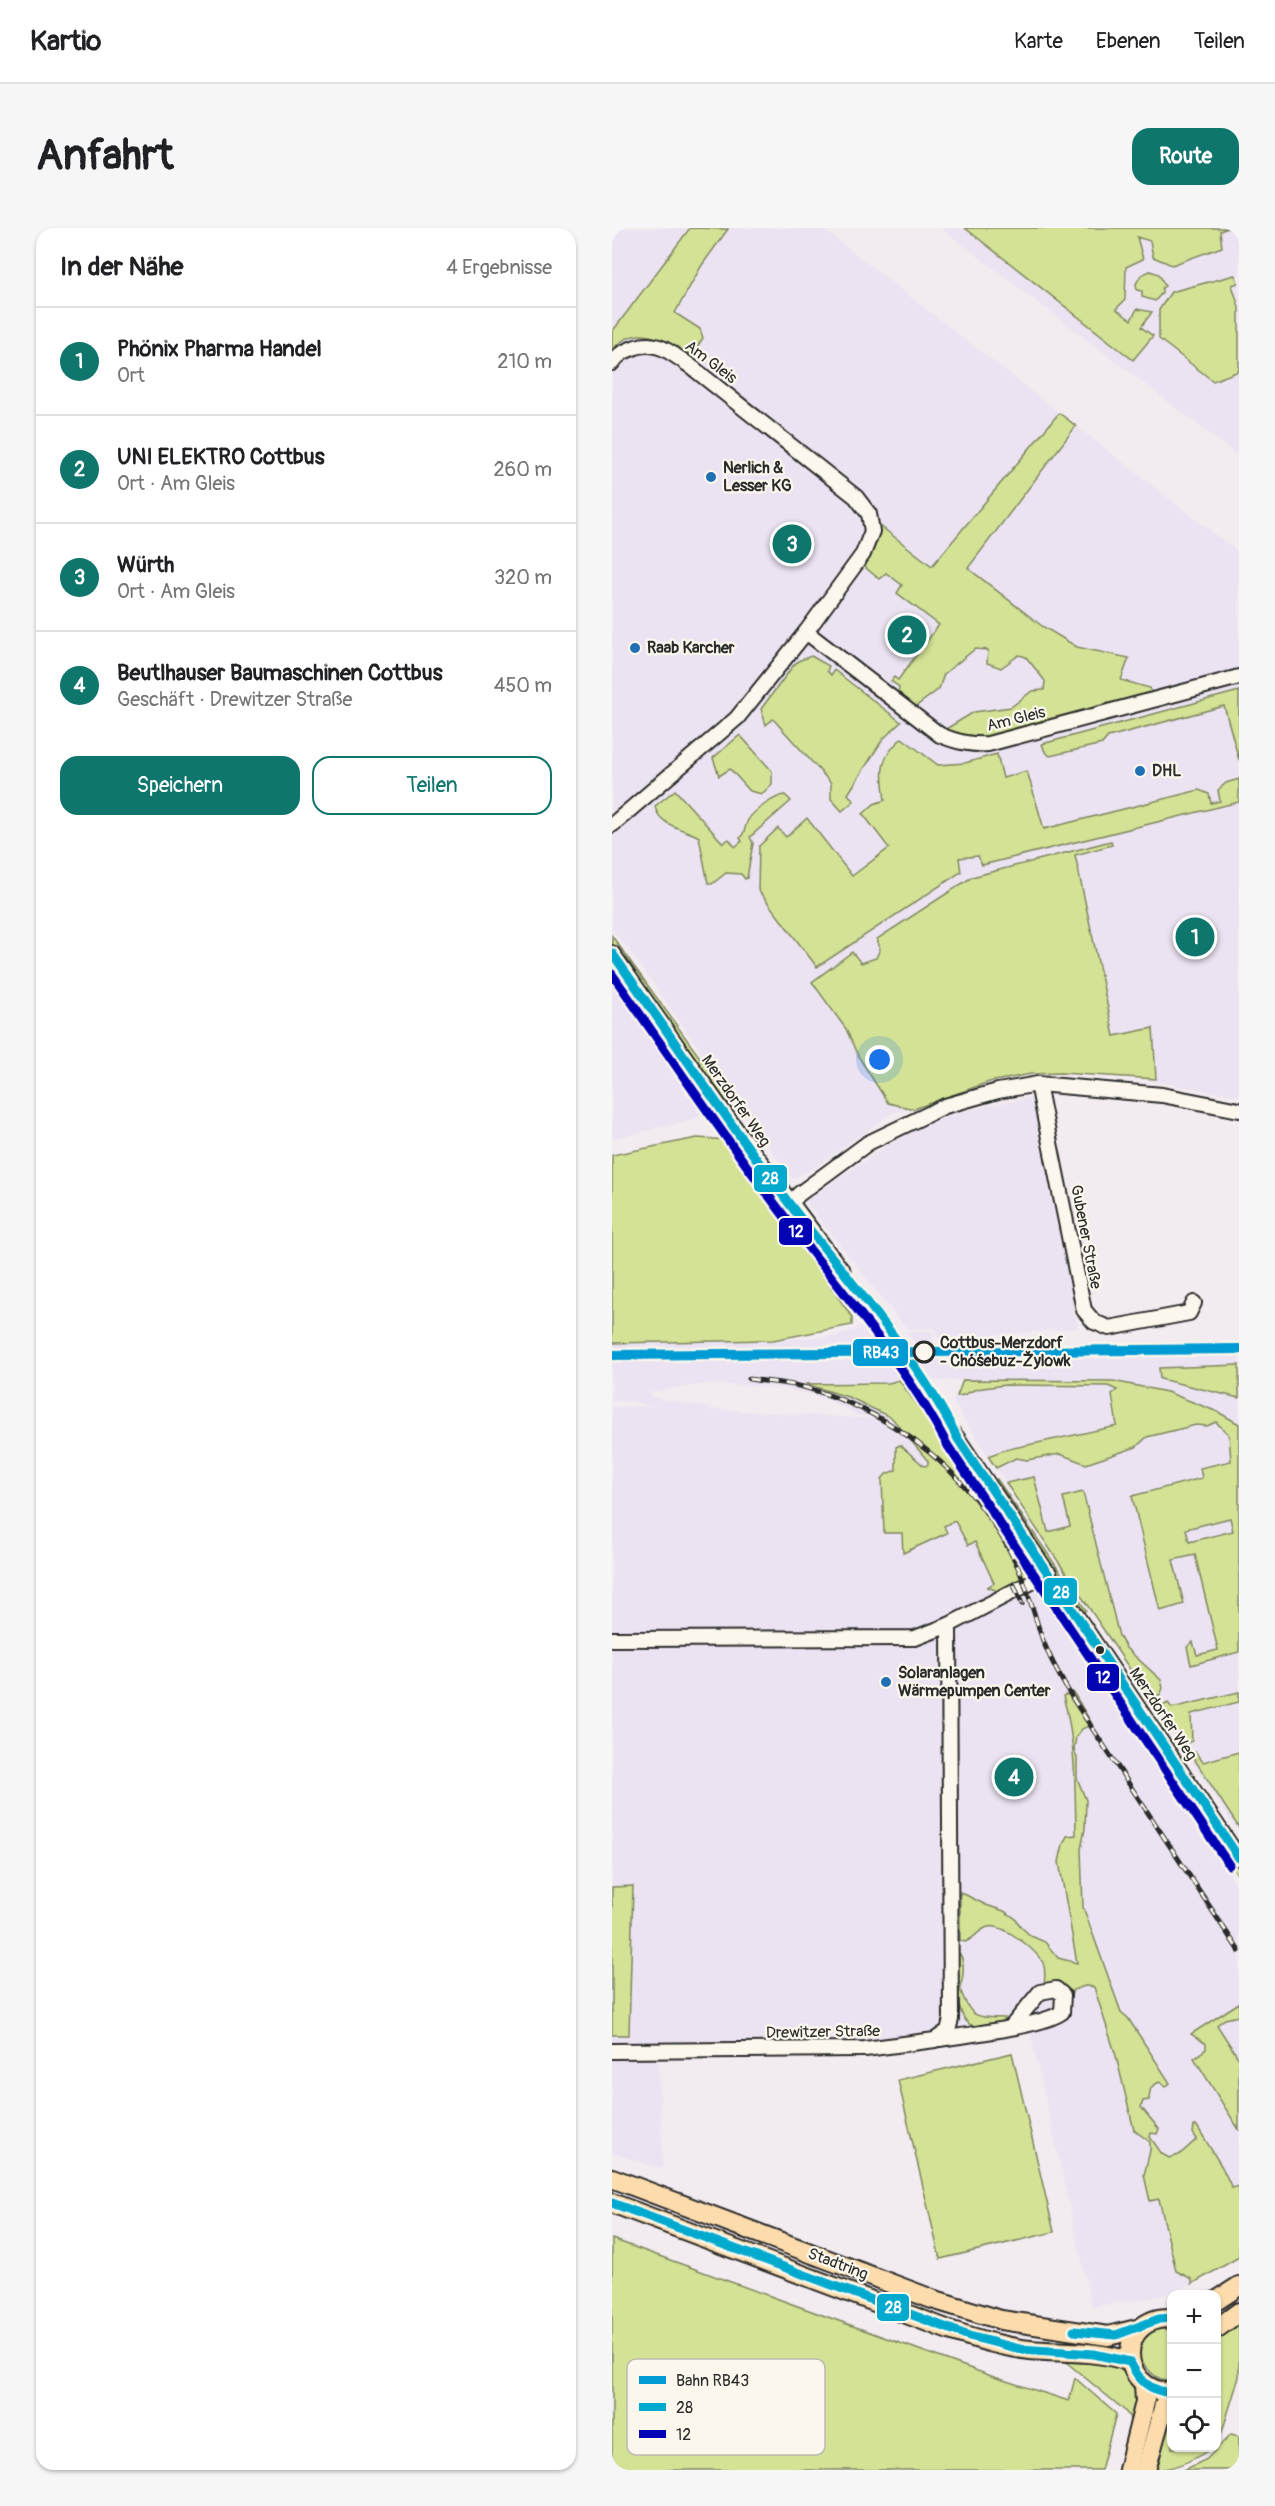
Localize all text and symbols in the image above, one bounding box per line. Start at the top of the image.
text: Kartio [30,24,101,59]
text: Karte [1014,28,1063,55]
text: Ebenen [1096,28,1161,55]
text: Teilen [1194,28,1245,55]
button: Route [1132,128,1239,185]
text: Anfahrt [36,130,174,182]
text: In der Nähe [60,251,183,283]
text: 4 Ergebnisse [446,255,552,280]
text: Phönix Pharma Handel [117,335,322,363]
street label: Am Gleis [681,336,741,388]
text: 1 [76,349,83,374]
text: 210 m [497,349,552,374]
text: Ort [117,363,145,388]
text: UNI ELEKTRO Cottbus [117,443,324,471]
text: 2 [74,457,85,482]
text: 260 m [493,457,552,482]
place label: Nerlich & Lesser KG [723,458,792,496]
marker: Nerlich & Lesser KG [704,470,718,484]
text: Ort · Am Gleis [117,471,235,496]
pin: 3 [772,522,812,566]
text: Würth [117,551,174,579]
text: 3 [74,565,85,590]
text: 320 m [494,565,552,590]
text: Ort · Am Gleis [117,579,235,604]
pin: 2 [888,612,926,658]
place label: Raab Karcher [647,638,735,658]
marker: Raab Karcher [628,641,642,655]
text: Beutlhauser Baumaschinen Cottbus [117,659,443,687]
text: 4 [74,673,85,698]
text: 450 m [494,673,552,698]
text: Geschäft · Drewitzer Straße [117,687,352,712]
street label: Am Gleis [985,702,1047,736]
button: Speichern [60,756,300,815]
button: Teilen [312,756,552,815]
place label: DHL [1152,761,1181,781]
marker: DHL [1133,764,1147,778]
pin: 1 [1176,914,1214,960]
your location [865,1045,894,1074]
street label: Merzdorfer Weg [697,1051,775,1151]
line badge: 28 [753,1164,788,1193]
text: 28 [761,1169,779,1189]
street label: Gubener Straße [1066,1183,1106,1291]
line badge: 12 [778,1217,813,1246]
text: 12 [788,1222,804,1242]
place label: Cottbus-Merzdorf - Chóśebuz-Žylowk [940,1333,1071,1371]
line badge: RB43 [852,1338,909,1367]
marker: Cottbus-Merzdorf - Chóśebuz-Žylowk [913,1341,935,1363]
text: RB43 [863,1343,899,1363]
line badge: 28 [1043,1577,1078,1606]
text: 28 [1052,1583,1070,1603]
unlabelled marker [1094,1644,1106,1656]
place label: Solaranlagen Wärmepumpen Center [898,1663,1051,1701]
line badge: 12 [1086,1663,1120,1692]
street label: Merzdorfer Weg [1125,1664,1201,1764]
text: 12 [1095,1668,1111,1688]
marker: Solaranlagen Wärmepumpen Center [879,1675,893,1689]
pin: 4 [994,1754,1034,1800]
street label: Drewitzer Straße [766,2021,880,2043]
street label: Stadtring [805,2243,871,2285]
map controls [1167,2290,1221,2452]
button: + [1167,2290,1221,2344]
line badge: 28 [876,2293,910,2322]
text: 28 [884,2298,902,2318]
button: − [1167,2344,1221,2398]
legend [627,2359,825,2455]
text: Bahn RB43 [676,2371,749,2391]
text: 28 [676,2398,693,2418]
button: locate [1167,2398,1221,2452]
text: 12 [676,2425,691,2445]

